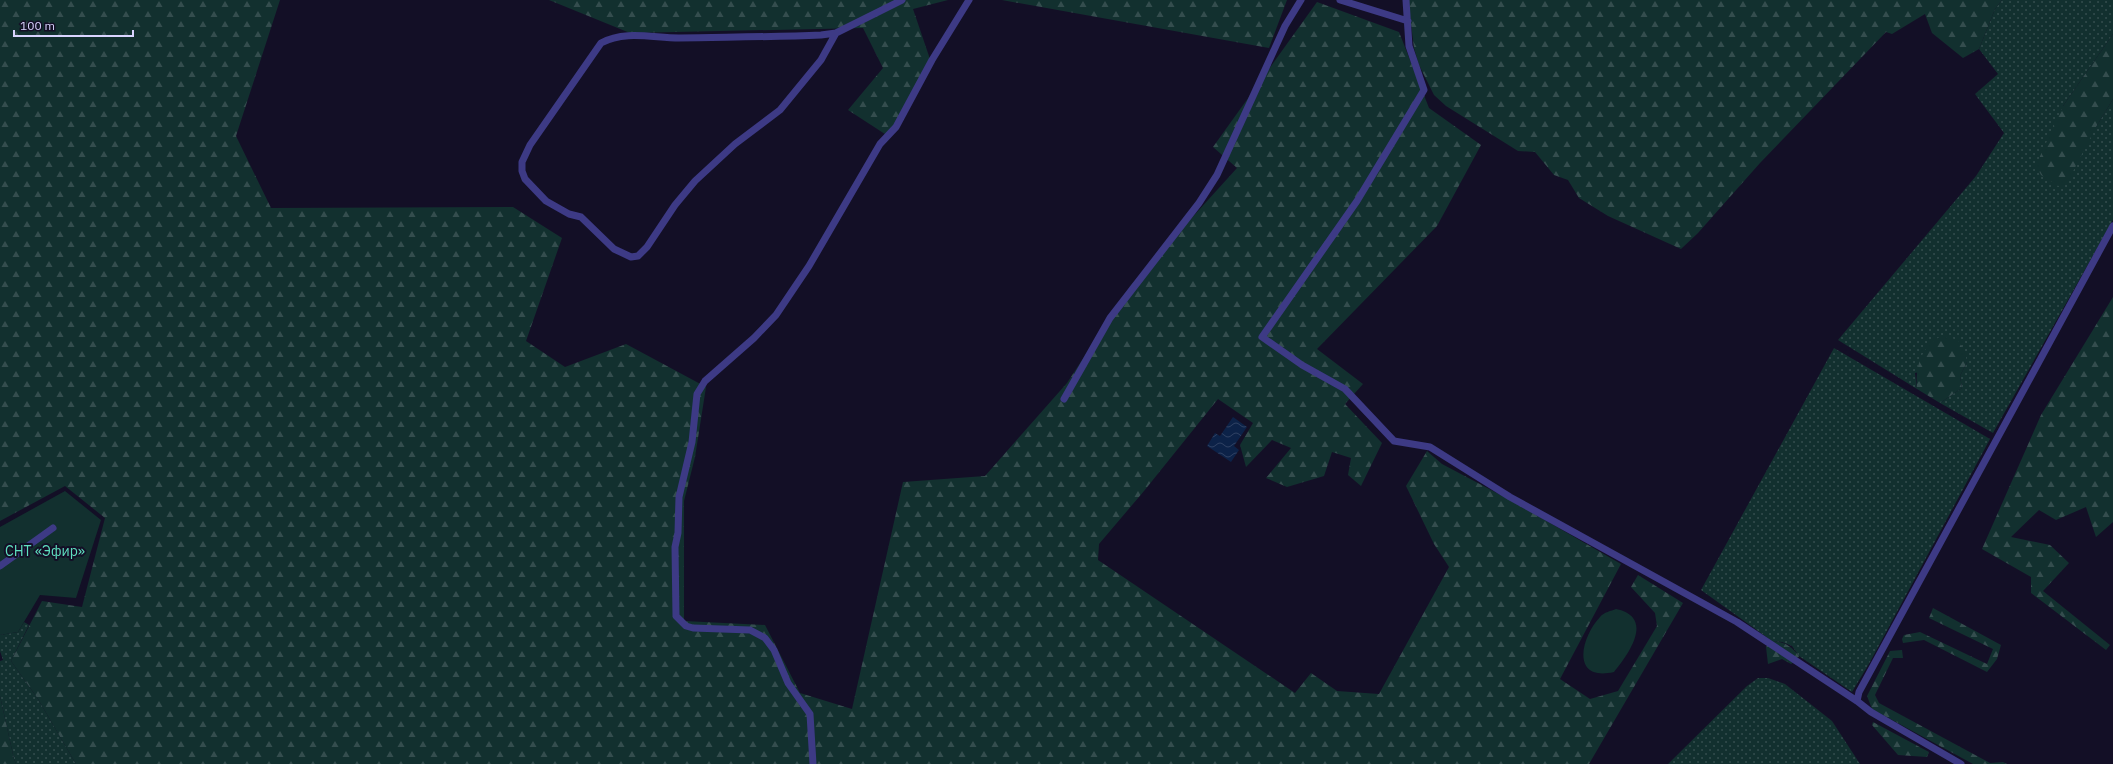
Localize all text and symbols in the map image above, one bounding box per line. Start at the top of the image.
scale bar [14,12,133,38]
text: 100 m [20,18,55,33]
park label: СНТ «Эфир» [5,542,85,560]

